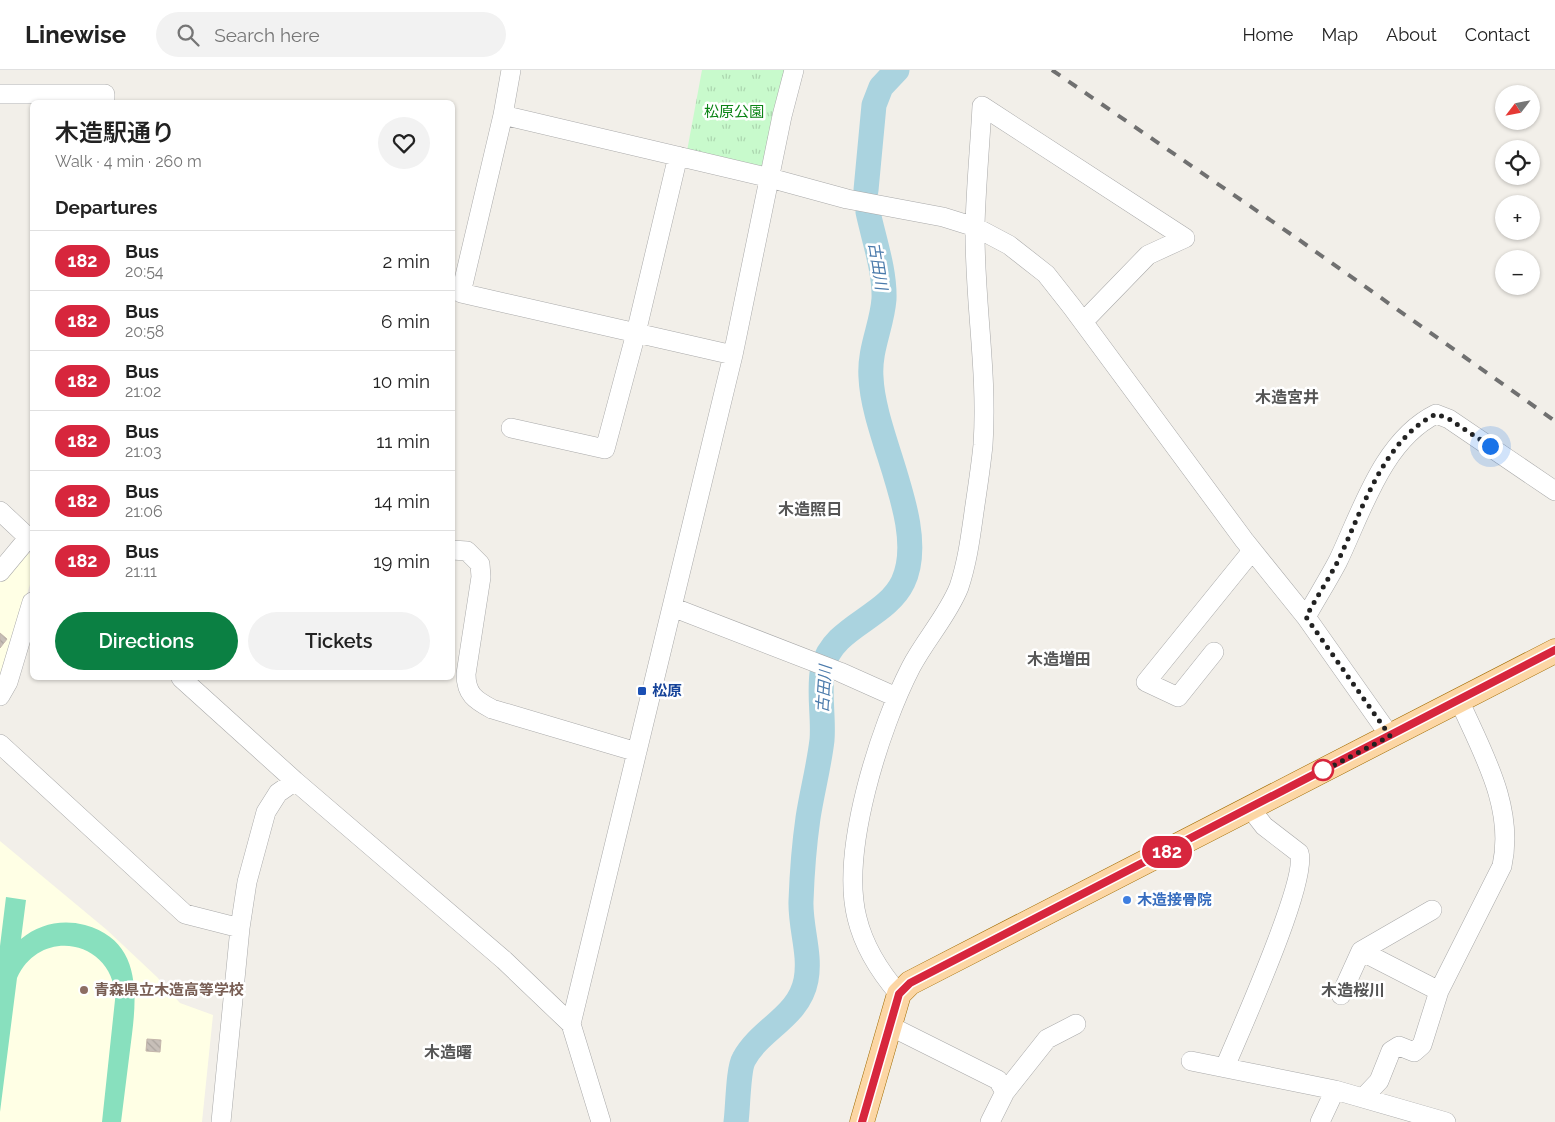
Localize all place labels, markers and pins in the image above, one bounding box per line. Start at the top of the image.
place label: 松原 [652,682,682,700]
marker: 松原 [636,685,648,697]
unlabelled marker [1312,759,1334,781]
place label: 木造接骨院 [1137,891,1212,909]
marker: 木造接骨院 [1121,894,1133,906]
place label: 青森県立木造高等学校 [94,981,244,999]
marker: 青森県立木造高等学校 [78,984,90,996]

